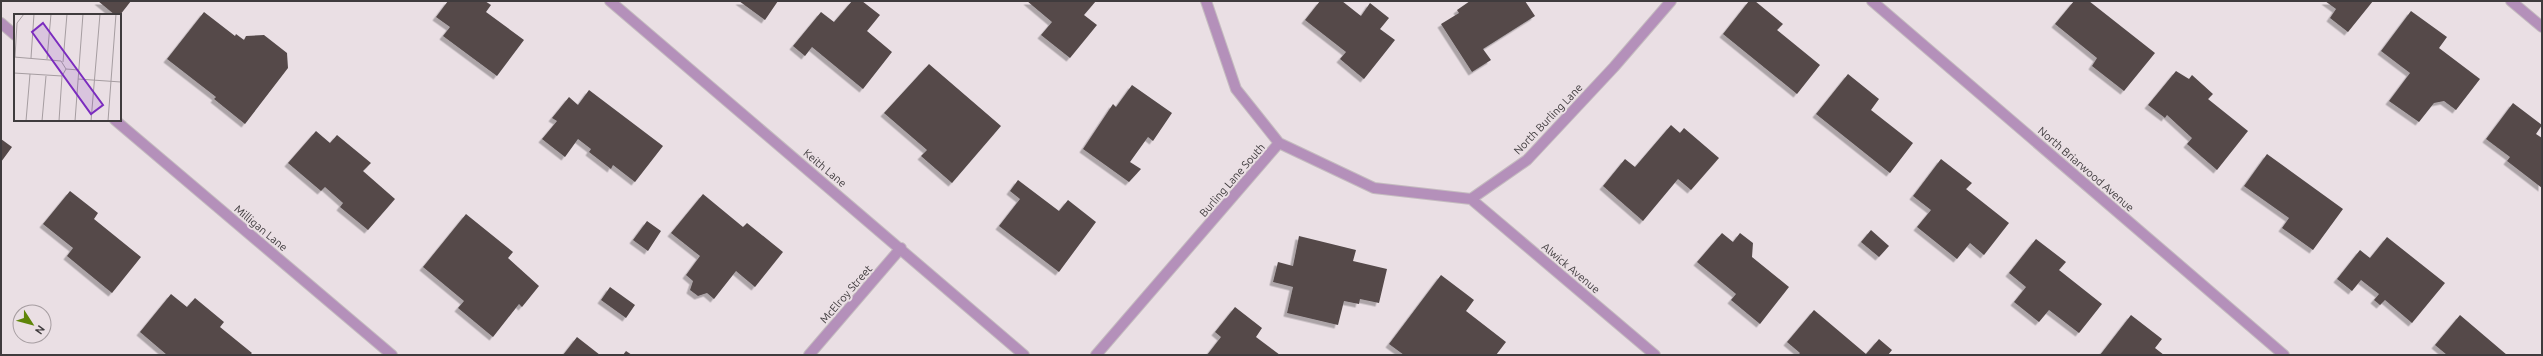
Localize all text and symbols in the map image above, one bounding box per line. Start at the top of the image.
inset map [14,14,121,121]
street label: North Burling Lane [1511,81,1585,157]
street label: North Briarwood Avenue [2036,124,2136,214]
street label: Burling Lane South [1197,141,1267,219]
street label: Keith Lane [801,147,849,189]
street label: Milligan Lane [232,202,290,254]
street label: Alwick Avenue [1540,240,1602,296]
street label: McElroy Street [818,262,875,325]
north arrow [12,304,52,344]
text: N [33,323,47,337]

